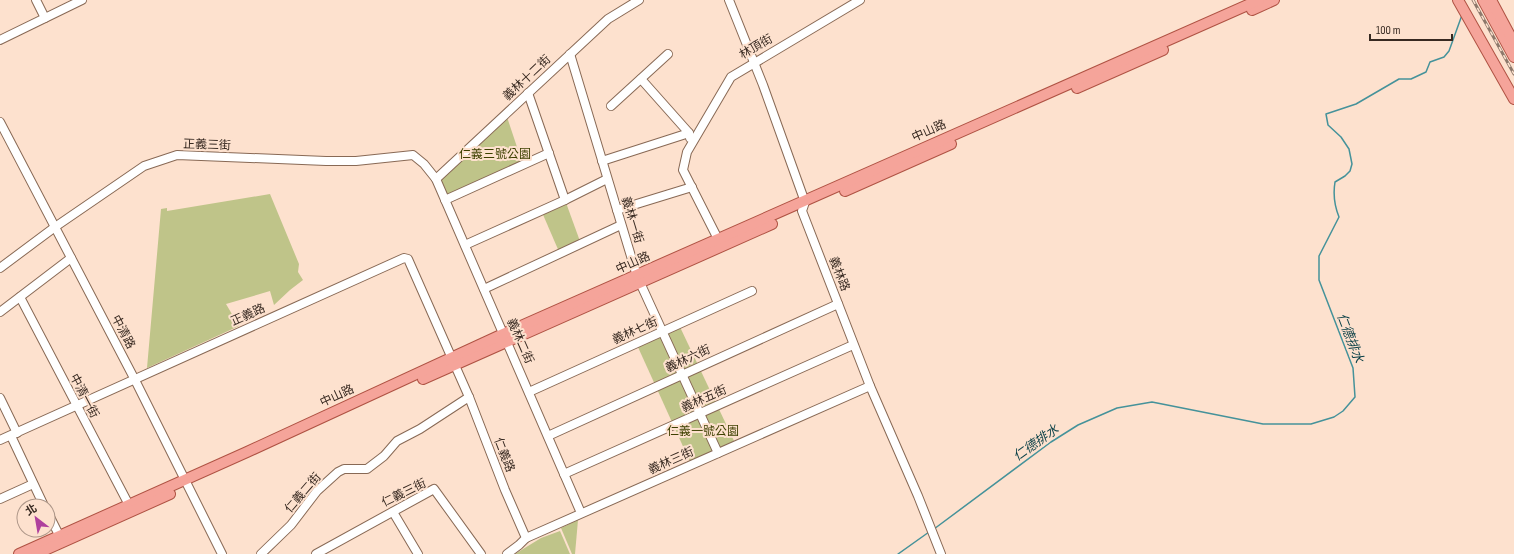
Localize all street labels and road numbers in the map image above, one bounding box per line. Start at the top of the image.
street label: 林頂街 [737,32,775,62]
street label: 義林十二街 [500,52,554,104]
street label: 中山路 [909,117,949,145]
street label: 正義三街 [183,137,231,153]
street label: 義林一街 [618,195,646,245]
street label: 中山路 [613,249,653,277]
street label: 義林路 [826,255,852,293]
street label: 正義路 [228,301,268,329]
street label: 中清路 [108,313,138,351]
street label: 義林七街 [610,314,660,348]
street label: 義林二街 [503,316,537,366]
street label: 義林六街 [663,342,713,376]
street label: 中清一街 [66,371,102,421]
street label: 中山路 [318,382,356,410]
street label: 義林五街 [679,382,729,416]
street label: 仁義路 [491,436,517,474]
street label: 義林三街 [646,444,696,478]
street label: 仁義二街 [282,470,324,516]
street label: 仁義三街 [379,476,429,510]

